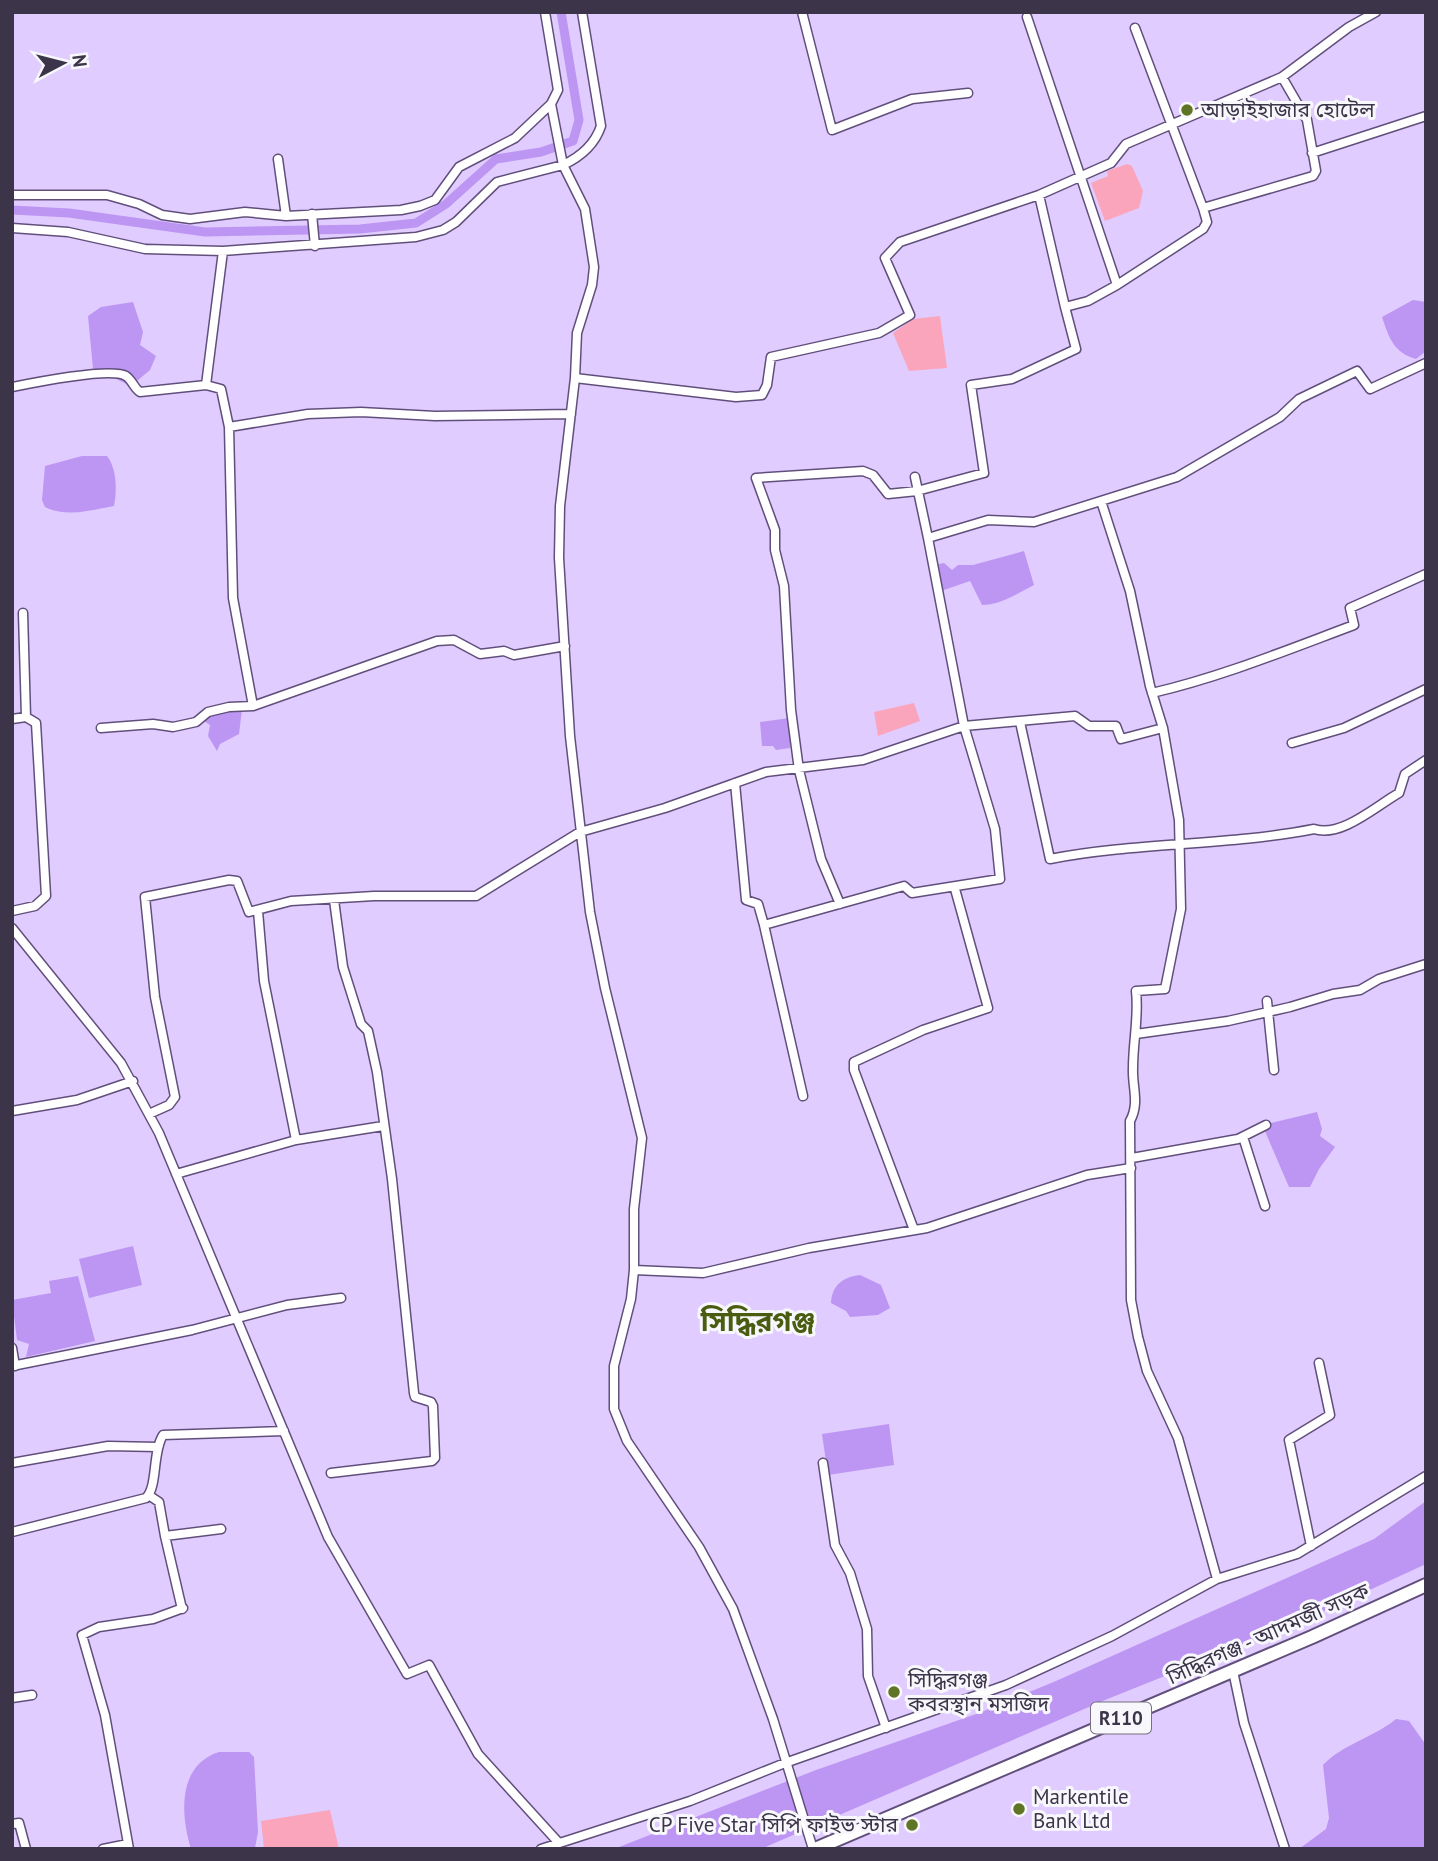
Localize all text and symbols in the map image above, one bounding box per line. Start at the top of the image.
north arrow [28,28,98,98]
text: N [67,53,93,69]
place label: আড়াইহাজার হোটেল [1200,96,1375,123]
marker: আড়াইহাজার হোটেল [1179,102,1195,118]
district label: সিদ্ধিরগঞ্জ [700,1302,815,1339]
street label: সিদ্ধিরগঞ্জ - আদমজী সড়ক [1162,1576,1374,1691]
place label: সিদ্ধিরগঞ্জ কবরস্থান মসজিদ [907,1666,1049,1717]
marker: সিদ্ধিরগঞ্জ কবরস্থান মসজিদ [886,1684,902,1700]
road number: R110 [1091,1702,1151,1734]
place label: Markentile Bank Ltd [1033,1783,1129,1834]
marker: Markentile Bank Ltd [1011,1801,1027,1817]
place label: CP Five Star সিপি ফাইভ স্টার [649,1811,898,1838]
marker: CP Five Star সিপি ফাইভ স্টার [904,1817,920,1833]

